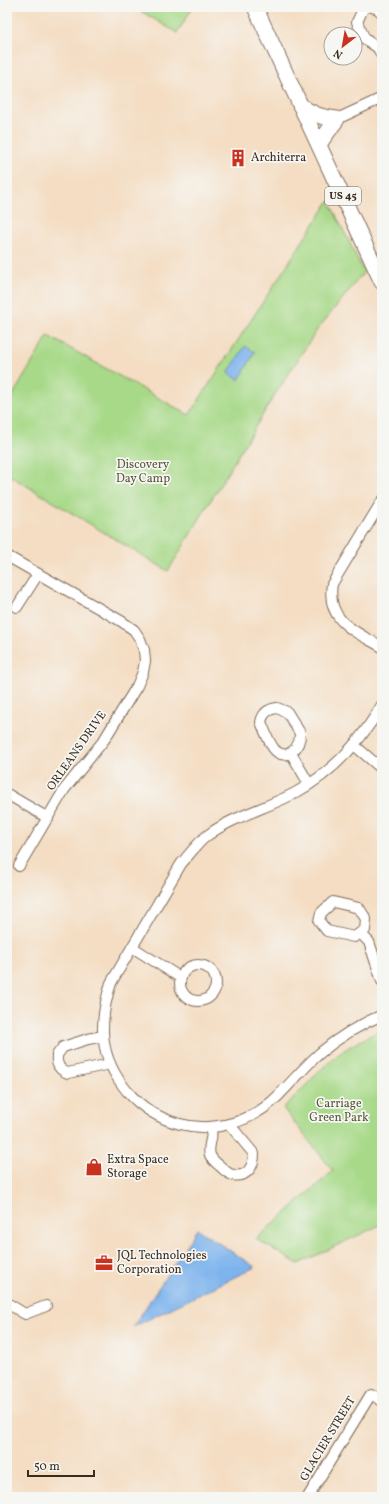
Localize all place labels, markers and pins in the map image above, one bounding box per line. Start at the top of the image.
building icon: Architerra [228,148,248,168]
place label: Architerra [251,150,306,166]
place label: Extra Space Storage [107,1152,169,1182]
shop icon: Extra Space Storage [84,1157,104,1177]
place label: JQL Technologies Corporation [117,1248,207,1278]
office icon: JQL Technologies Corporation [94,1253,114,1273]

